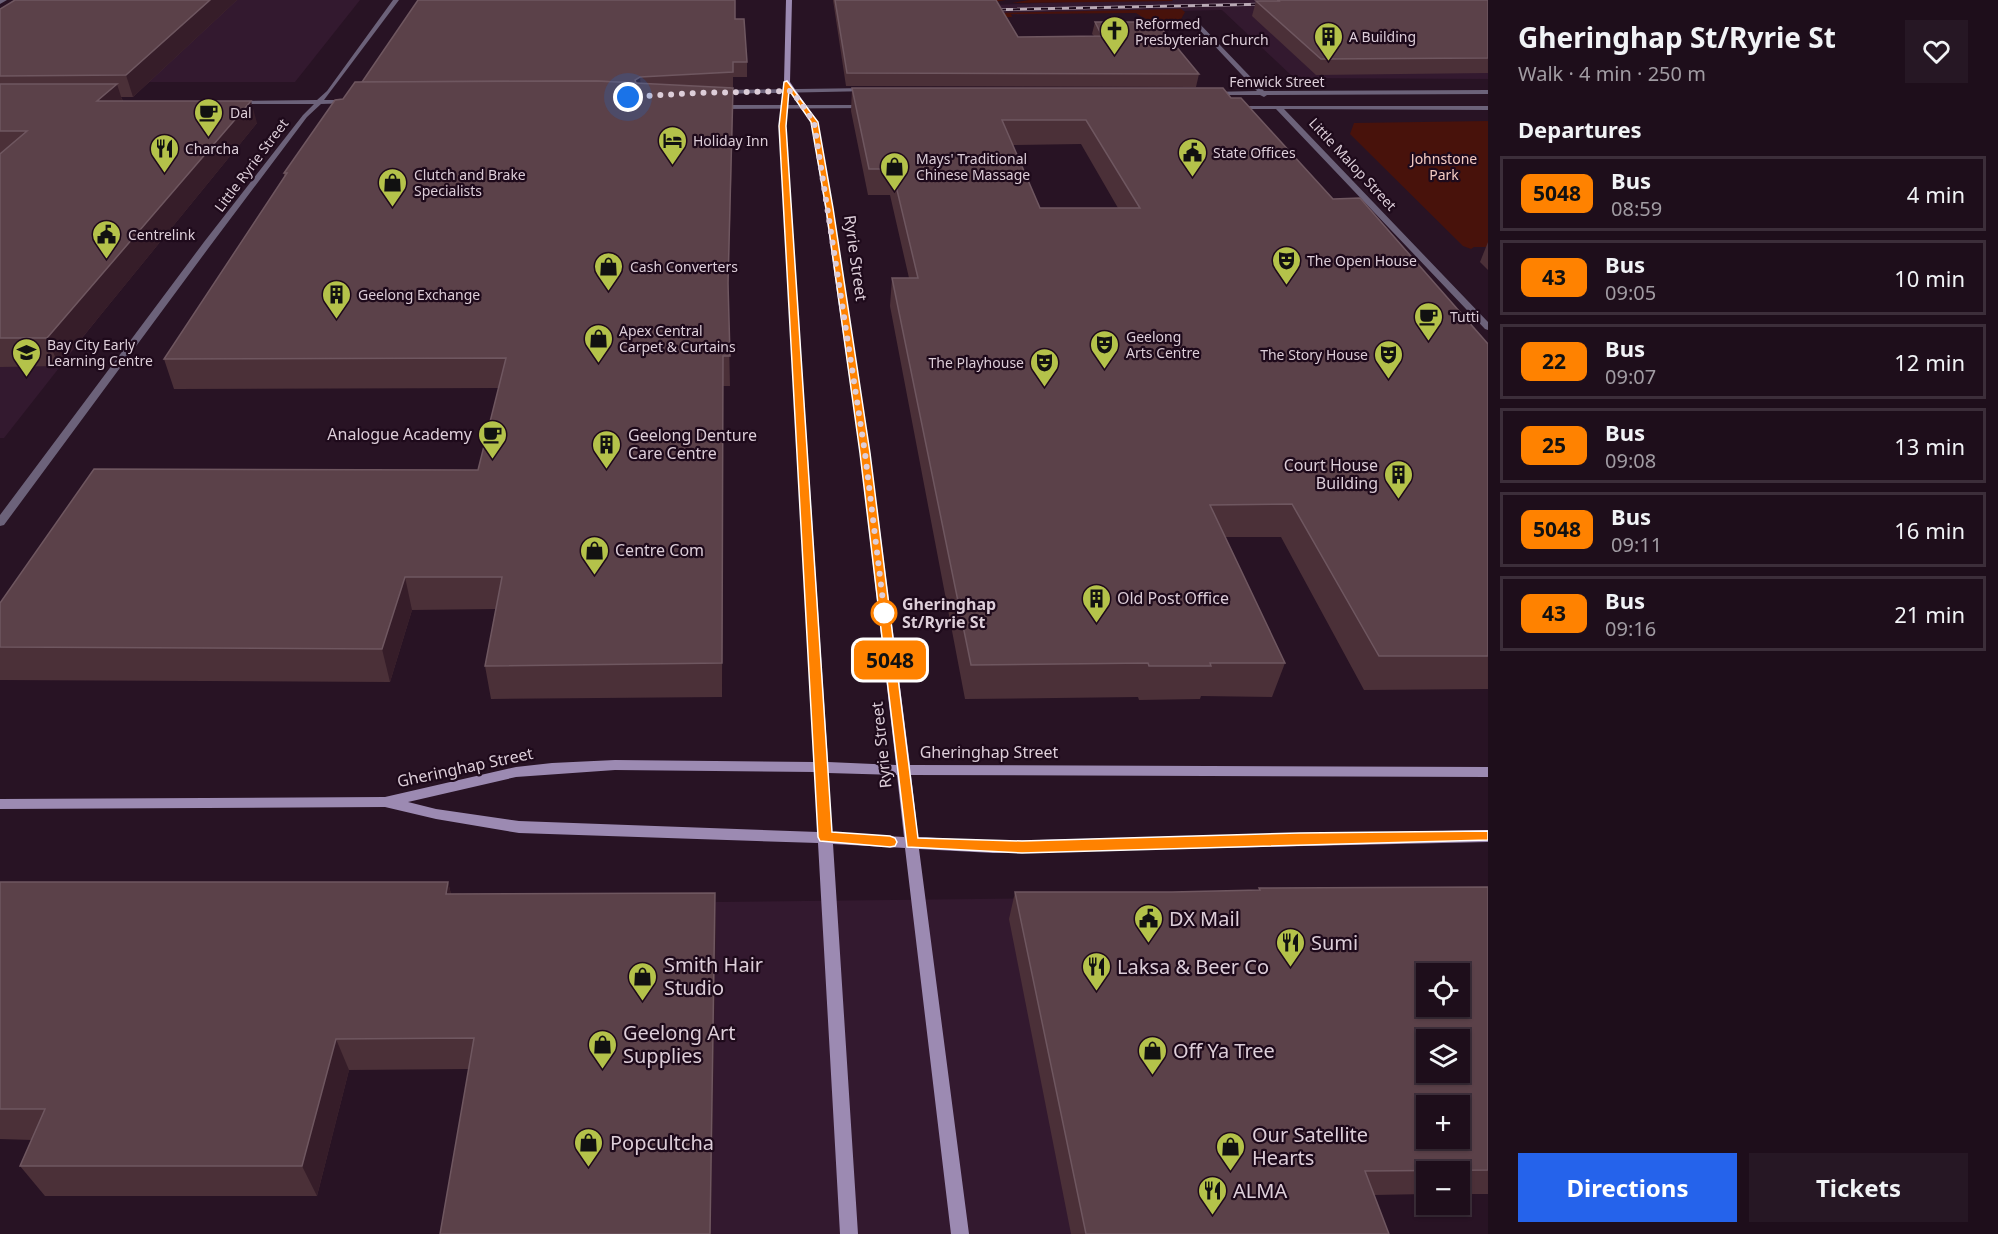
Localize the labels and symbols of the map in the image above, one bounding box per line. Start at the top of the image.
place label: Reformed Presbyterian Church [1135,14,1269,49]
church icon: Reformed Presbyterian Church [1098,15,1130,57]
building icon: A Building [1312,20,1344,62]
place label: A Building [1349,27,1416,46]
street label: Fenwick Street [1229,72,1325,91]
your location [613,82,643,112]
cafe icon: Dal [193,96,225,138]
place label: Dal [230,103,252,122]
street label: Little Malop Street [1305,114,1401,214]
street label: Little Ryrie Street [210,115,292,215]
hotel icon: Holiday Inn [656,124,688,166]
place label: Holiday Inn [693,131,768,150]
restaurant icon: Charcha [148,132,180,174]
public building icon: State Offices [1176,136,1208,178]
place label: Charcha [185,139,239,158]
place label: State Offices [1213,143,1296,162]
place label: Mays' Traditional Chinese Massage [916,149,1030,184]
park label: Johnstone Park [1409,149,1477,184]
shop icon: Mays' Traditional Chinese Massage [879,150,911,192]
place label: Clutch and Brake Specialists [414,165,526,200]
shop icon: Clutch and Brake Specialists [377,166,409,208]
street label: Ryrie Street [839,214,873,303]
public building icon: Centrelink [91,218,123,260]
place label: Centrelink [128,225,196,244]
theatre icon: The Open House [1270,244,1302,286]
shop icon: Cash Converters [593,250,625,292]
place label: The Open House [1307,251,1417,270]
place label: Cash Converters [630,257,738,276]
building icon: Geelong Exchange [321,278,353,320]
place label: Geelong Exchange [358,285,480,304]
cafe icon: Tutti [1413,300,1445,342]
place label: Tutti [1450,307,1479,326]
place label: Apex Central Carpet & Curtains [619,321,736,356]
shop icon: Apex Central Carpet & Curtains [582,322,614,364]
place label: Geelong Arts Centre [1126,327,1200,362]
theatre icon: Geelong Arts Centre [1089,328,1121,370]
place label: Bay City Early Learning Centre [47,335,153,370]
school or university icon: Bay City Early Learning Centre [10,336,42,378]
theatre icon: The Story House [1373,338,1405,380]
place label: The Story House [1260,345,1368,364]
theatre icon: The Playhouse [1029,346,1061,388]
place label: The Playhouse [929,353,1024,372]
cafe icon: Analogue Academy [477,418,509,460]
place label: Analogue Academy [327,423,473,445]
place label: Geelong Denture Care Centre [628,424,757,464]
building icon: Geelong Denture Care Centre [591,428,623,470]
place label: Court House Building [1284,454,1378,494]
building icon: Court House Building [1383,458,1415,500]
shop icon: Centre Com [578,534,610,576]
place label: Centre Com [615,539,704,561]
building icon: Old Post Office [1080,582,1112,624]
place label: Old Post Office [1117,587,1229,609]
place label: Gheringhap St/Ryrie St [902,593,996,633]
marker: Gheringhap St/Ryrie St [871,600,897,626]
line badge: 5048 [848,640,932,680]
street label: Ryrie Street [866,701,896,789]
street label: Gheringhap Street [920,741,1059,763]
street label: Gheringhap Street [395,742,535,792]
public building icon: DX Mail [1132,902,1164,944]
place label: DX Mail [1169,905,1240,932]
restaurant icon: Sumi [1274,926,1306,968]
place label: Sumi [1311,929,1358,956]
restaurant icon: Laksa & Beer Co [1080,950,1112,992]
place label: Smith Hair Studio [664,951,763,1001]
place label: Laksa & Beer Co [1117,953,1269,980]
shop icon: Smith Hair Studio [627,960,659,1002]
place label: Geelong Art Supplies [623,1019,736,1069]
shop icon: Geelong Art Supplies [586,1028,618,1070]
shop icon: Off Ya Tree [1136,1034,1168,1076]
place label: Off Ya Tree [1173,1037,1275,1064]
place label: Our Satellite Hearts [1252,1121,1368,1171]
shop icon: Popcultcha [573,1126,605,1168]
place label: Popcultcha [610,1129,714,1156]
shop icon: Our Satellite Hearts [1215,1130,1247,1172]
restaurant icon: ALMA [1196,1174,1228,1216]
place label: ALMA [1233,1177,1287,1204]

